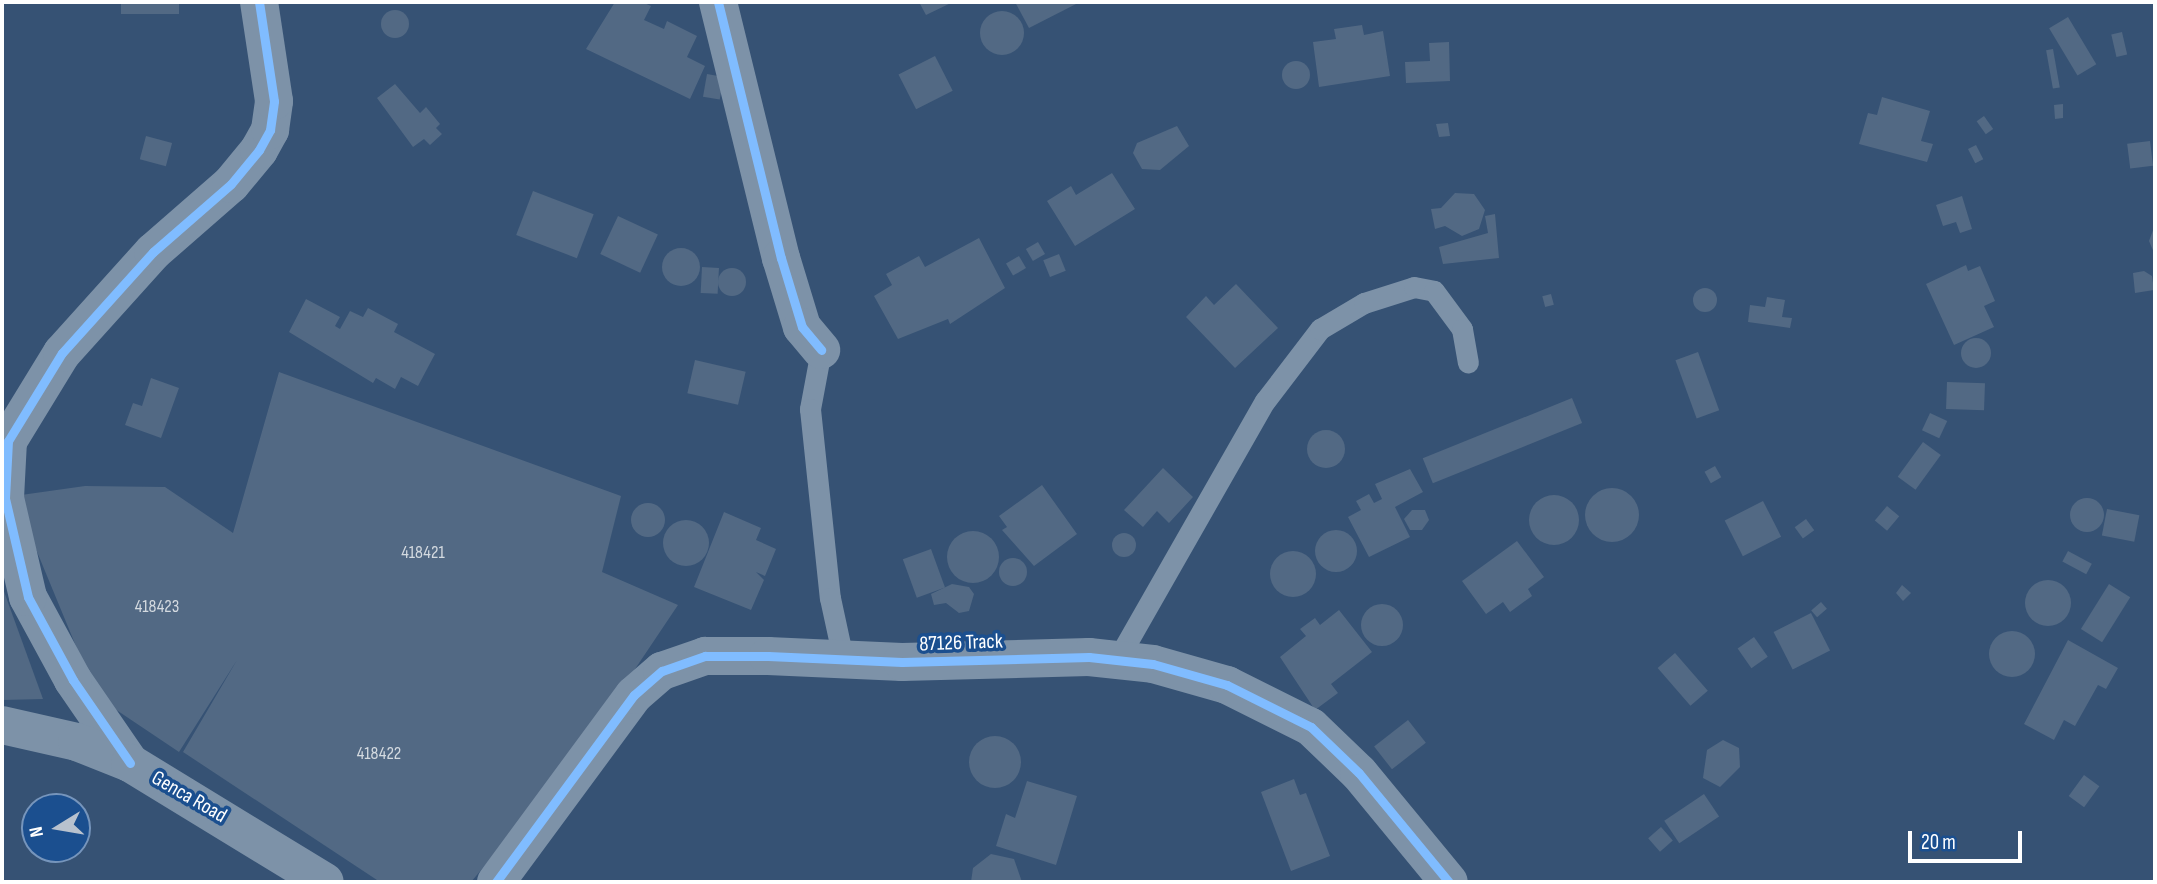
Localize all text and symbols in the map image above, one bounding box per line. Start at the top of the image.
house number: 418421 [401,542,445,564]
house number: 418423 [135,596,179,618]
street label: 87126 Track [919,629,1003,657]
house number: 418422 [357,743,401,765]
street label: Genca Road [147,765,231,829]
north arrow [21,793,91,863]
scale bar [1912,818,2026,862]
text: N [25,825,49,839]
text: 20 m [1921,830,1956,855]

